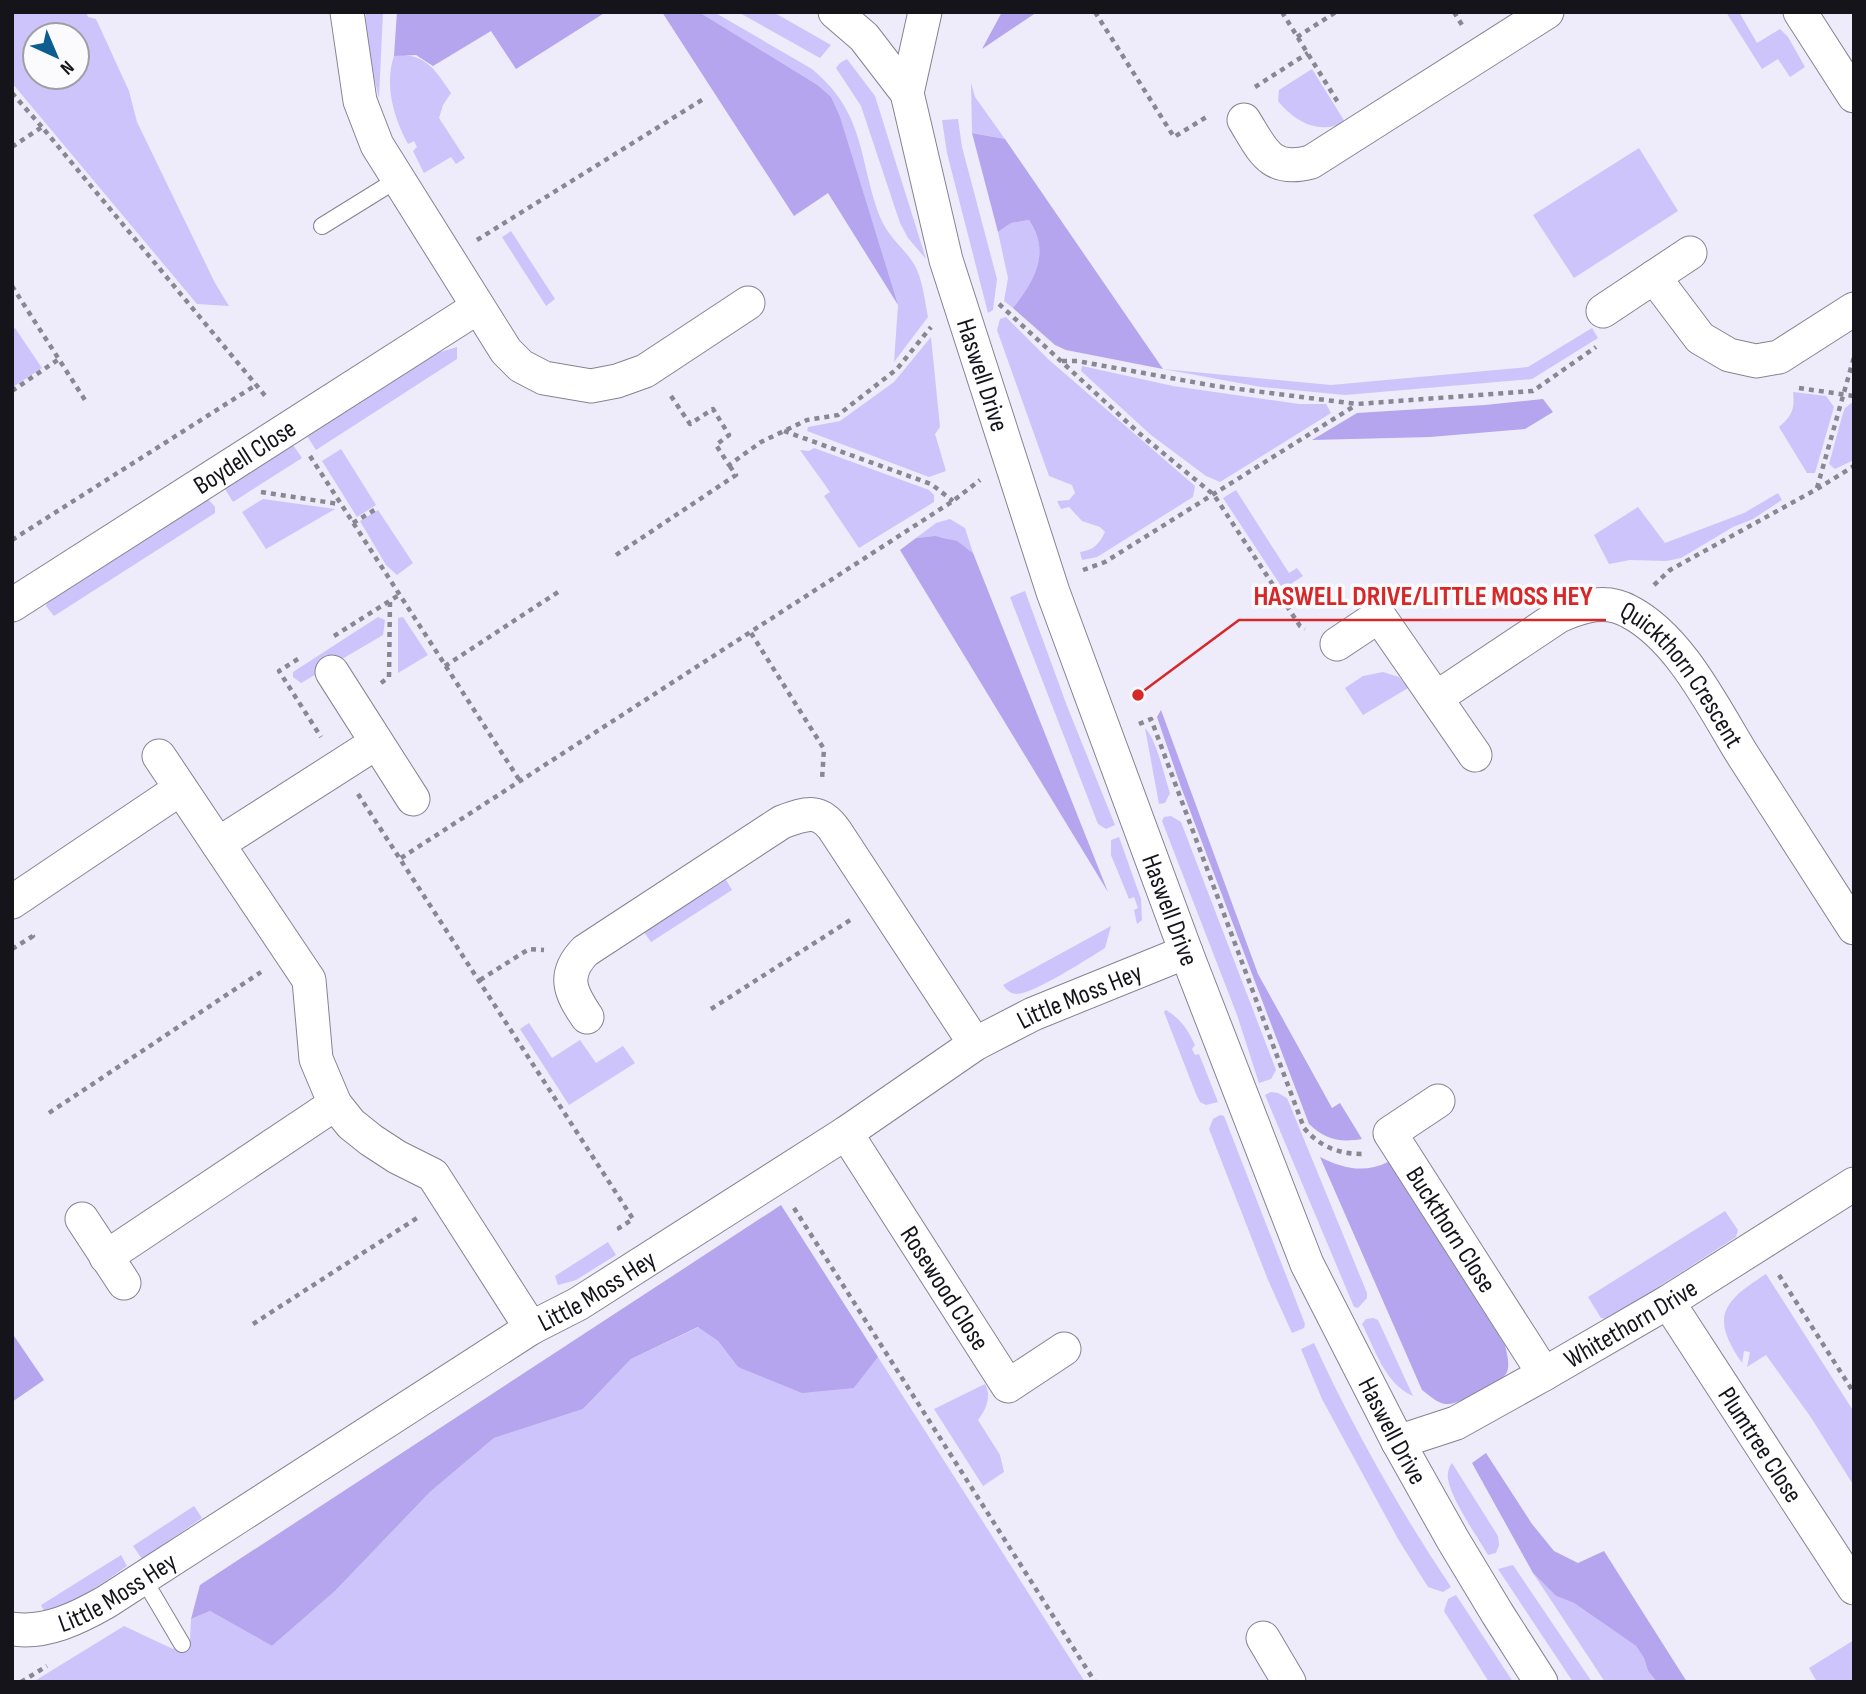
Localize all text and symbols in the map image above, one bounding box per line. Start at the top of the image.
north arrow [21,21,91,91]
text: N [55,55,78,79]
street label: Haswell Drive [949,315,1014,436]
street label: Boydell Close [188,413,302,502]
callout: HASWELL DRIVE/LITTLE MOSS HEY [1239,571,1606,620]
text: HASWELL DRIVE/LITTLE MOSS HEY [1253,580,1593,613]
street label: Quickthorn Crescent [1614,596,1749,754]
street label: Haswell Drive [1134,850,1204,971]
street label: Little Moss Hey [1012,957,1147,1036]
street label: Buckthorn Close [1399,1161,1502,1299]
street label: Rosewood Close [893,1221,995,1357]
street label: Little Moss Hey [533,1244,662,1339]
street label: Whitethorn Drive [1559,1273,1704,1376]
street label: Haswell Drive [1351,1372,1433,1490]
street label: Plumtree Close [1711,1382,1808,1509]
street label: Little Moss Hey [55,1547,183,1640]

